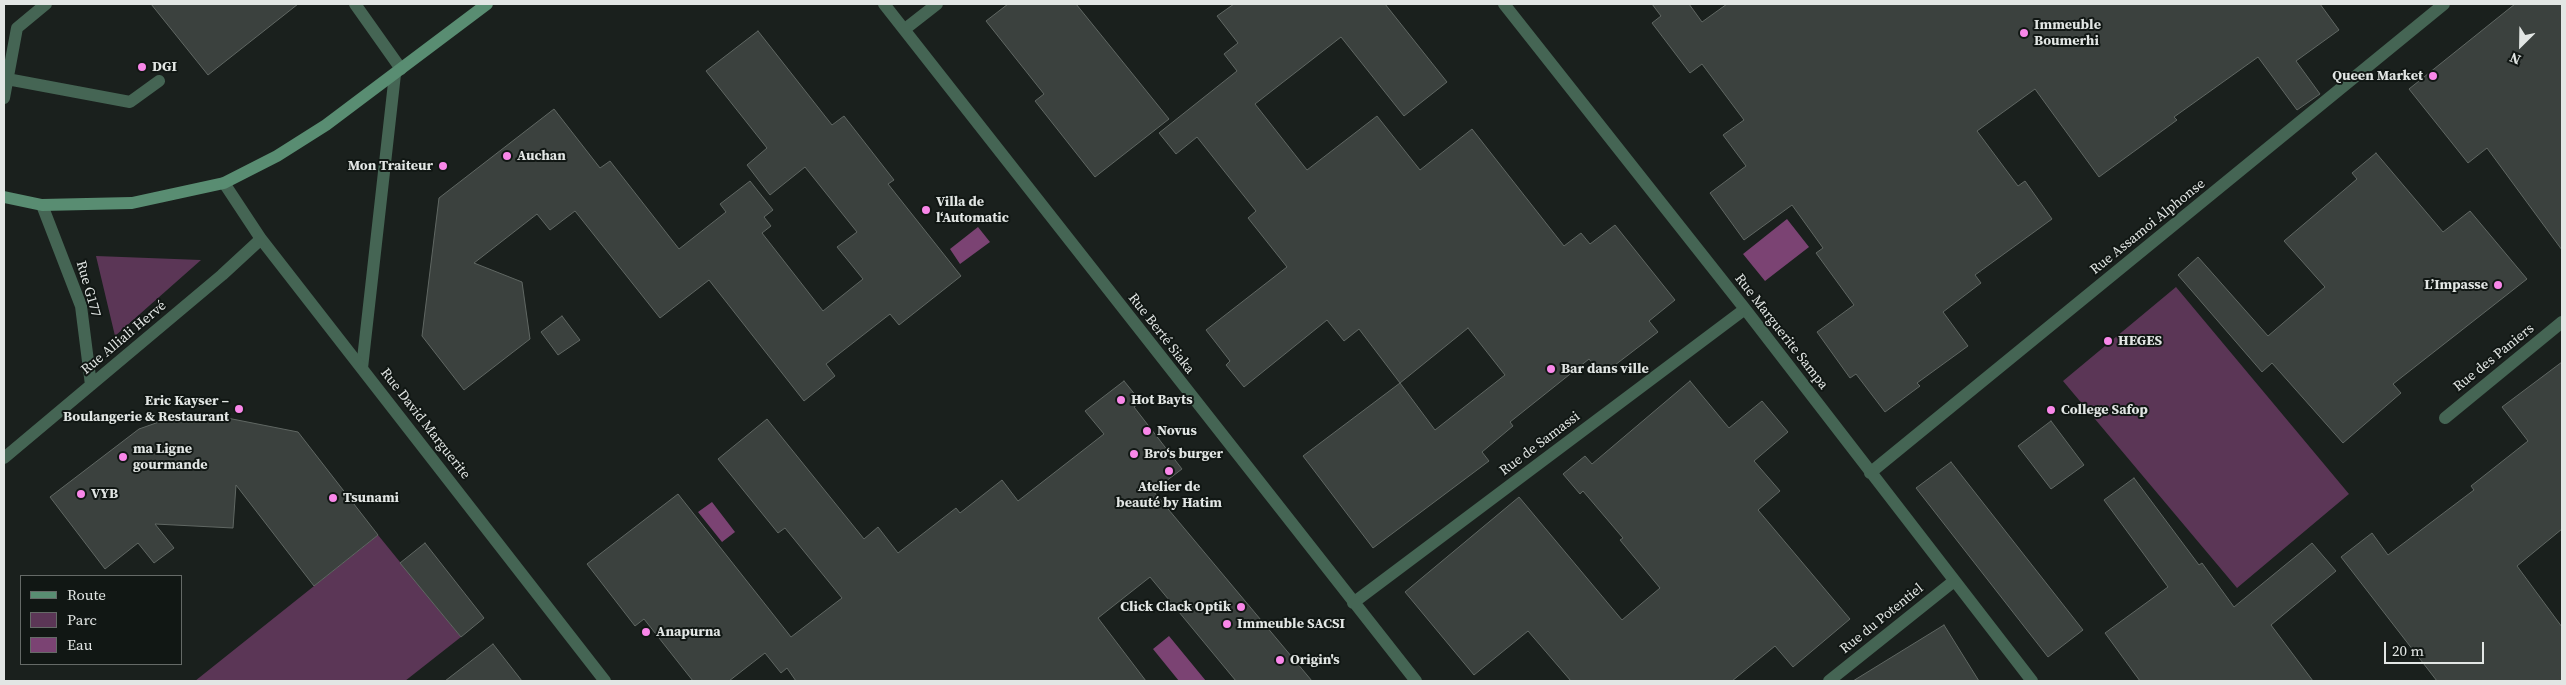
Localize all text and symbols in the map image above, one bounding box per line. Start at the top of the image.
place label: Immeuble Boumerhi [2034,17,2101,49]
north arrow [2496,20,2546,70]
marker: Immeuble Boumerhi [2018,27,2030,39]
text: N [2507,48,2524,70]
place label: DGI [152,59,177,75]
marker: DGI [136,61,148,73]
place label: Queen Market [2332,68,2423,84]
marker: Queen Market [2427,70,2439,82]
place label: Auchan [517,148,566,164]
marker: Auchan [501,150,513,162]
place label: Mon Traiteur [348,158,433,174]
marker: Mon Traiteur [437,160,449,172]
street label: Rue Assamoi Alphonse [2087,176,2209,278]
place label: Villa de l‘Automatic [936,194,1009,226]
marker: Villa de l‘Automatic [920,204,932,216]
street label: Rue G177 [72,259,104,319]
street label: Rue Marguerite Sampa [1731,271,1831,393]
place label: L’Impasse [2424,277,2488,293]
marker: L’Impasse [2492,279,2504,291]
street label: Rue Berté Siaka [1124,290,1198,378]
street label: Rue Alliali Hervé [78,298,170,378]
street label: Rue des Paniers [2450,320,2538,396]
place label: HEGES [2118,333,2162,349]
marker: HEGES [2102,335,2114,347]
place label: Bar dans ville [1561,361,1649,377]
marker: Bar dans ville [1545,363,1557,375]
street label: Rue David Marguerite [377,365,473,483]
place label: Hot Bayts [1131,392,1193,408]
place label: Eric Kayser – Boulangerie & Restaurant [63,393,229,426]
marker: Hot Bayts [1115,394,1127,406]
place label: College Safop [2061,402,2148,418]
marker: Eric Kayser – Boulangerie & Restaurant [233,403,245,415]
marker: College Safop [2045,404,2057,416]
street label: Rue de Samassi [1497,408,1583,480]
place label: Novus [1157,423,1197,439]
marker: Novus [1141,425,1153,437]
place label: ma Ligne gourmande [133,441,207,474]
place label: Bro‘s burger [1144,446,1223,462]
marker: Bro‘s burger [1128,448,1140,460]
marker: ma Ligne gourmande [117,451,129,463]
marker: Atelier de beauté by Hatim [1163,465,1175,477]
place label: Atelier de beauté by Hatim [1116,479,1222,512]
place label: VYB [91,486,118,502]
marker: VYB [75,488,87,500]
place label: Tsunami [343,490,399,506]
marker: Tsunami [327,492,339,504]
legend [20,575,182,665]
street label: Rue du Potentiel [1837,580,1927,658]
text: Route [67,584,106,605]
place label: Click Clack Optik [1120,599,1231,615]
marker: Click Clack Optik [1235,601,1247,613]
text: Parc [67,609,97,630]
place label: Immeuble SACSI [1237,616,1345,632]
marker: Immeuble SACSI [1221,618,1233,630]
place label: Anapurna [656,624,721,640]
marker: Anapurna [640,626,652,638]
scale bar [2386,632,2486,664]
text: Eau [67,634,92,655]
text: 20 m [2392,640,2424,661]
place label: Origin's [1290,652,1340,668]
marker: Origin's [1274,654,1286,666]

